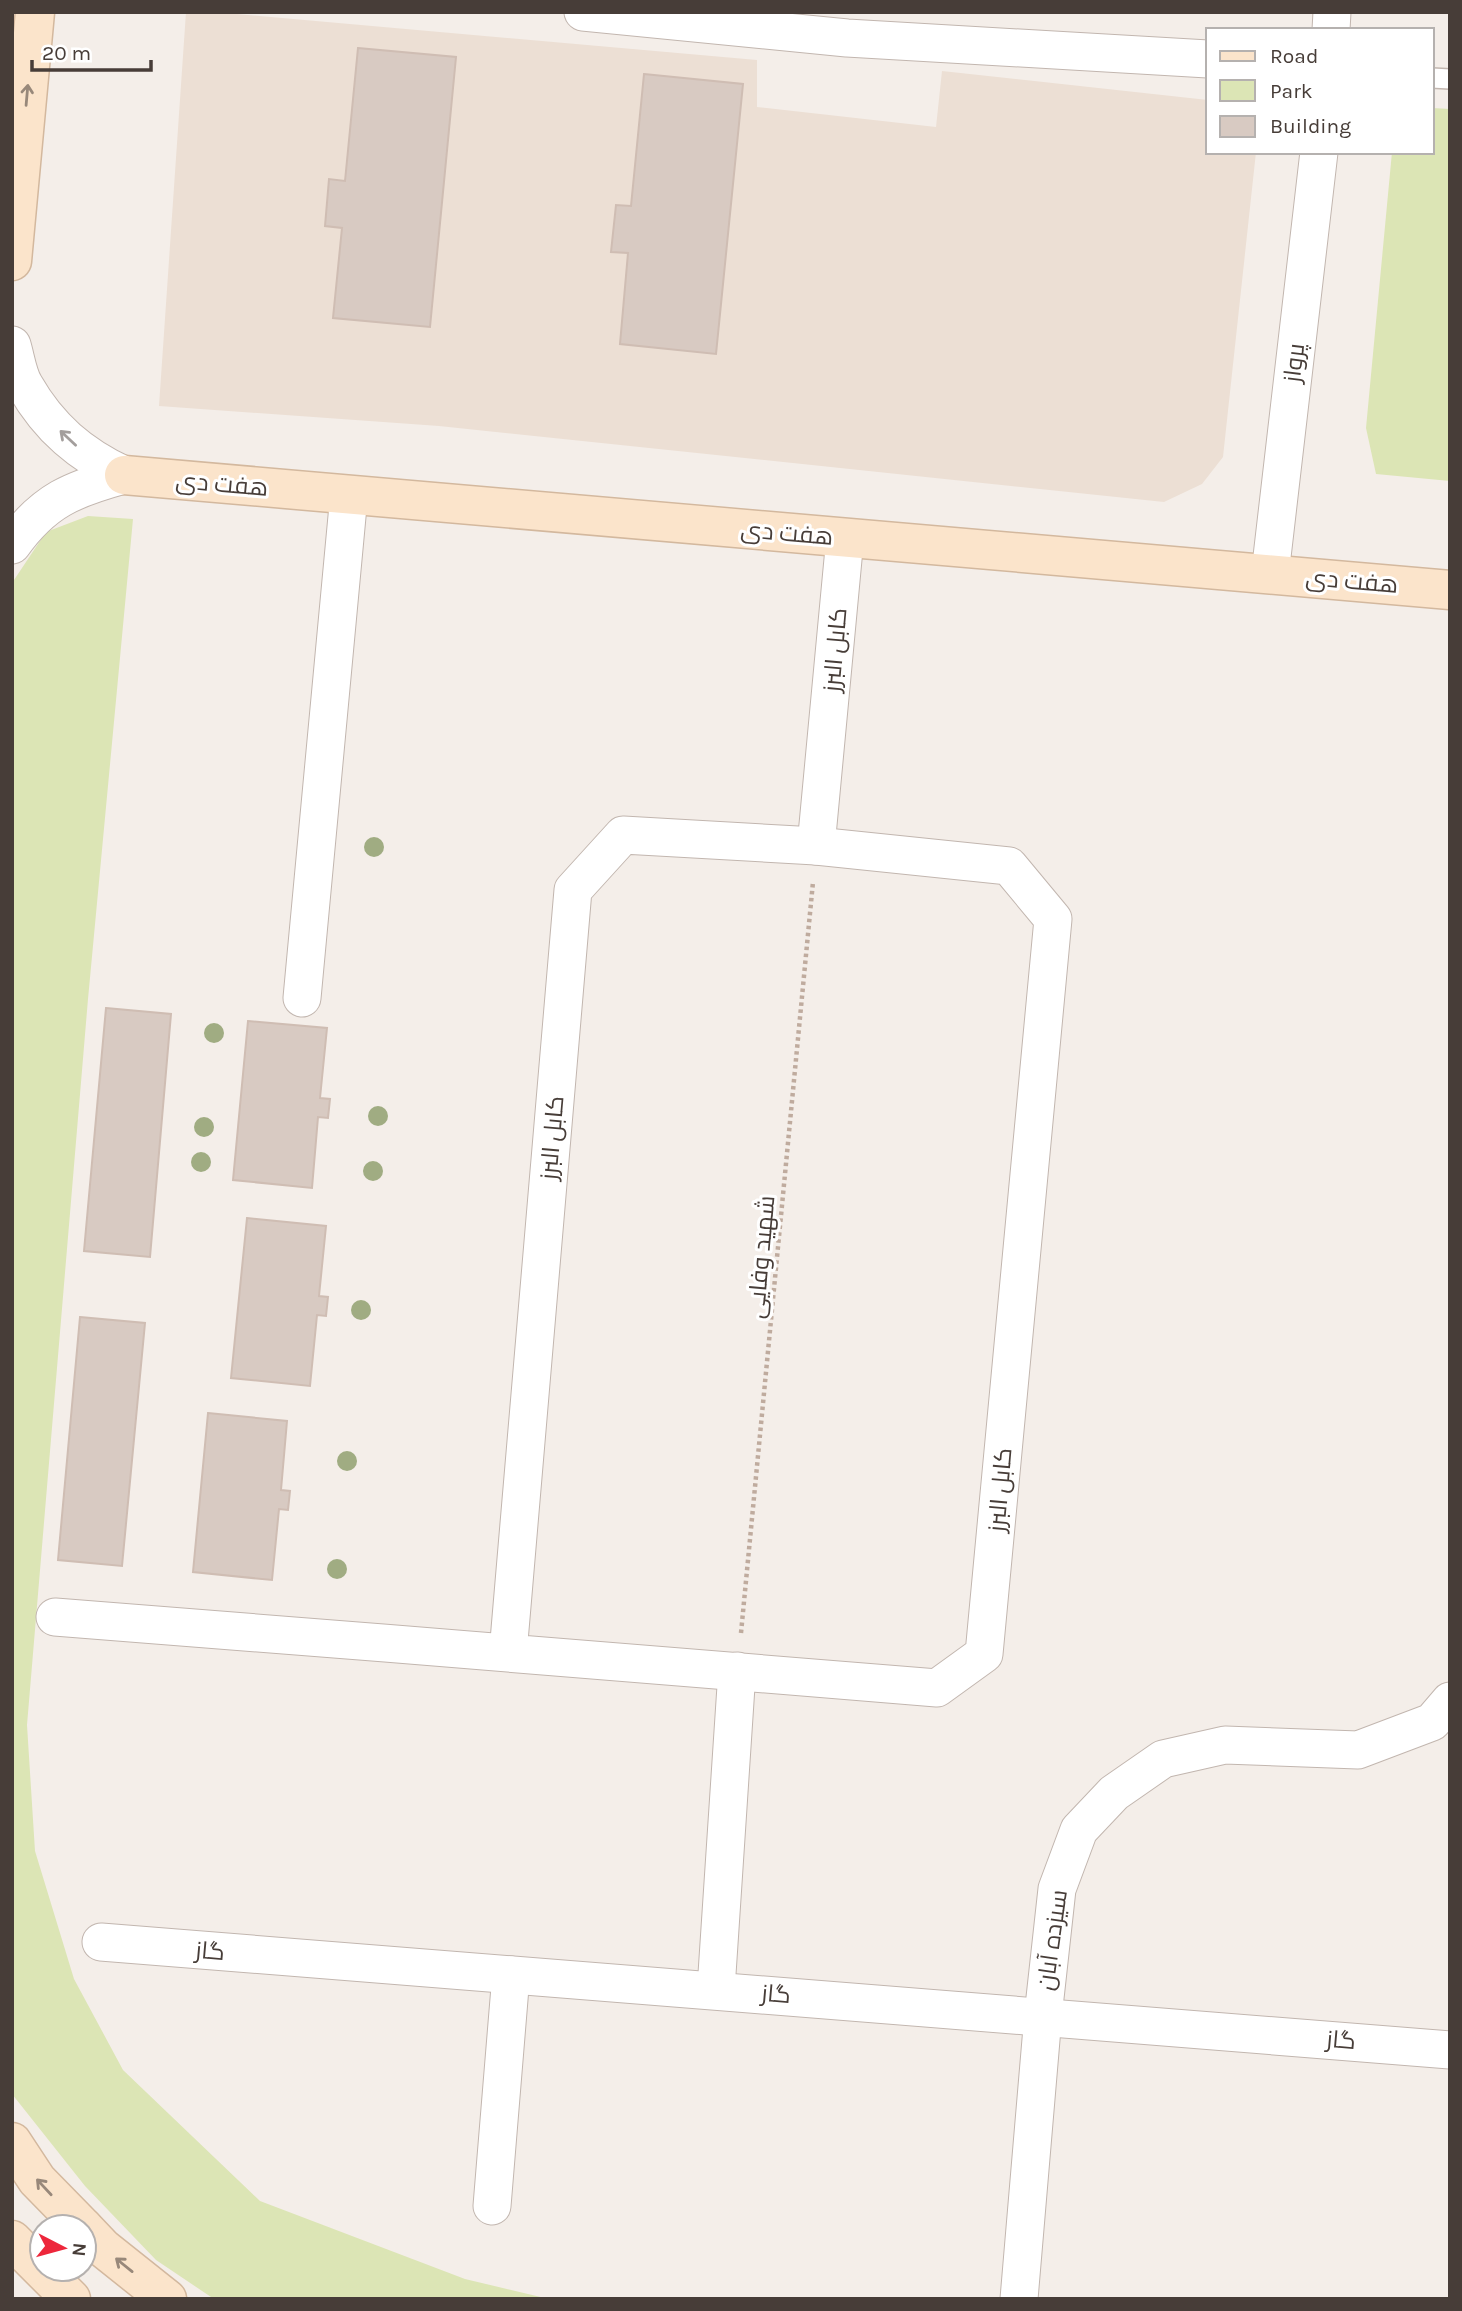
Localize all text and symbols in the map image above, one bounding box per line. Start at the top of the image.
scale bar [32,28,150,72]
legend [1206,28,1434,154]
text: 20 m [42,41,91,65]
text: Road [1270,44,1318,68]
text: Park [1270,79,1313,103]
one-way arrow [21,84,34,107]
text: Building [1270,114,1351,138]
street label: پرواز [1277,341,1312,387]
one-way arrow [60,430,77,447]
street label: هفت دی [175,466,269,502]
street label: هفت دی [740,515,834,551]
street label: هفت دی [1305,563,1399,599]
street label: کابل البرز [817,607,853,695]
street label: کابل البرز [534,1095,570,1183]
street label: شهید وفایی [742,1194,780,1320]
street label: کابل البرز [982,1447,1018,1535]
street label: سیزده آبان [1031,1888,1073,1992]
street label: گاز [192,1936,226,1966]
street label: گاز [758,1979,792,2009]
street label: گاز [1323,2025,1357,2055]
one-way arrow [36,2178,52,2196]
north arrow [28,2213,98,2283]
text: N [67,2242,91,2258]
one-way arrow [116,2257,134,2272]

